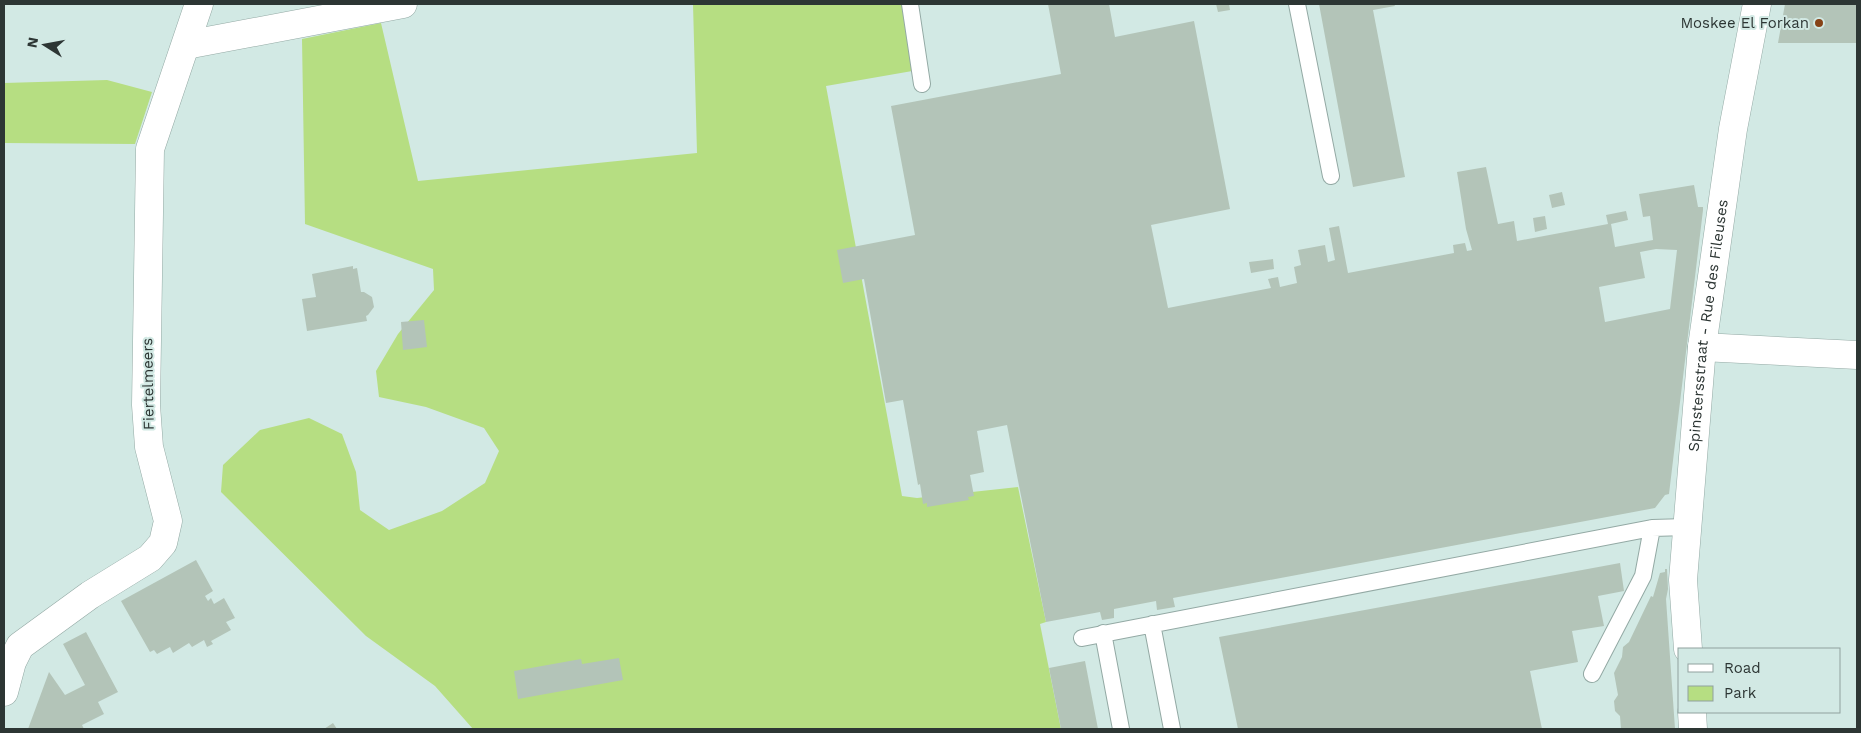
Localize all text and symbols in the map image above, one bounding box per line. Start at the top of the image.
place label: Moskee El Forkan [1680,14,1809,32]
marker: Moskee El Forkan [1813,17,1825,29]
north arrow [20,20,70,70]
text: N [23,36,41,49]
street label: Spinstersstraat - Rue des Fileuses [1685,198,1732,452]
street label: Fiertelmeers [138,338,158,430]
legend [1678,648,1841,713]
text: Road [1724,659,1761,677]
text: Park [1724,684,1757,702]

